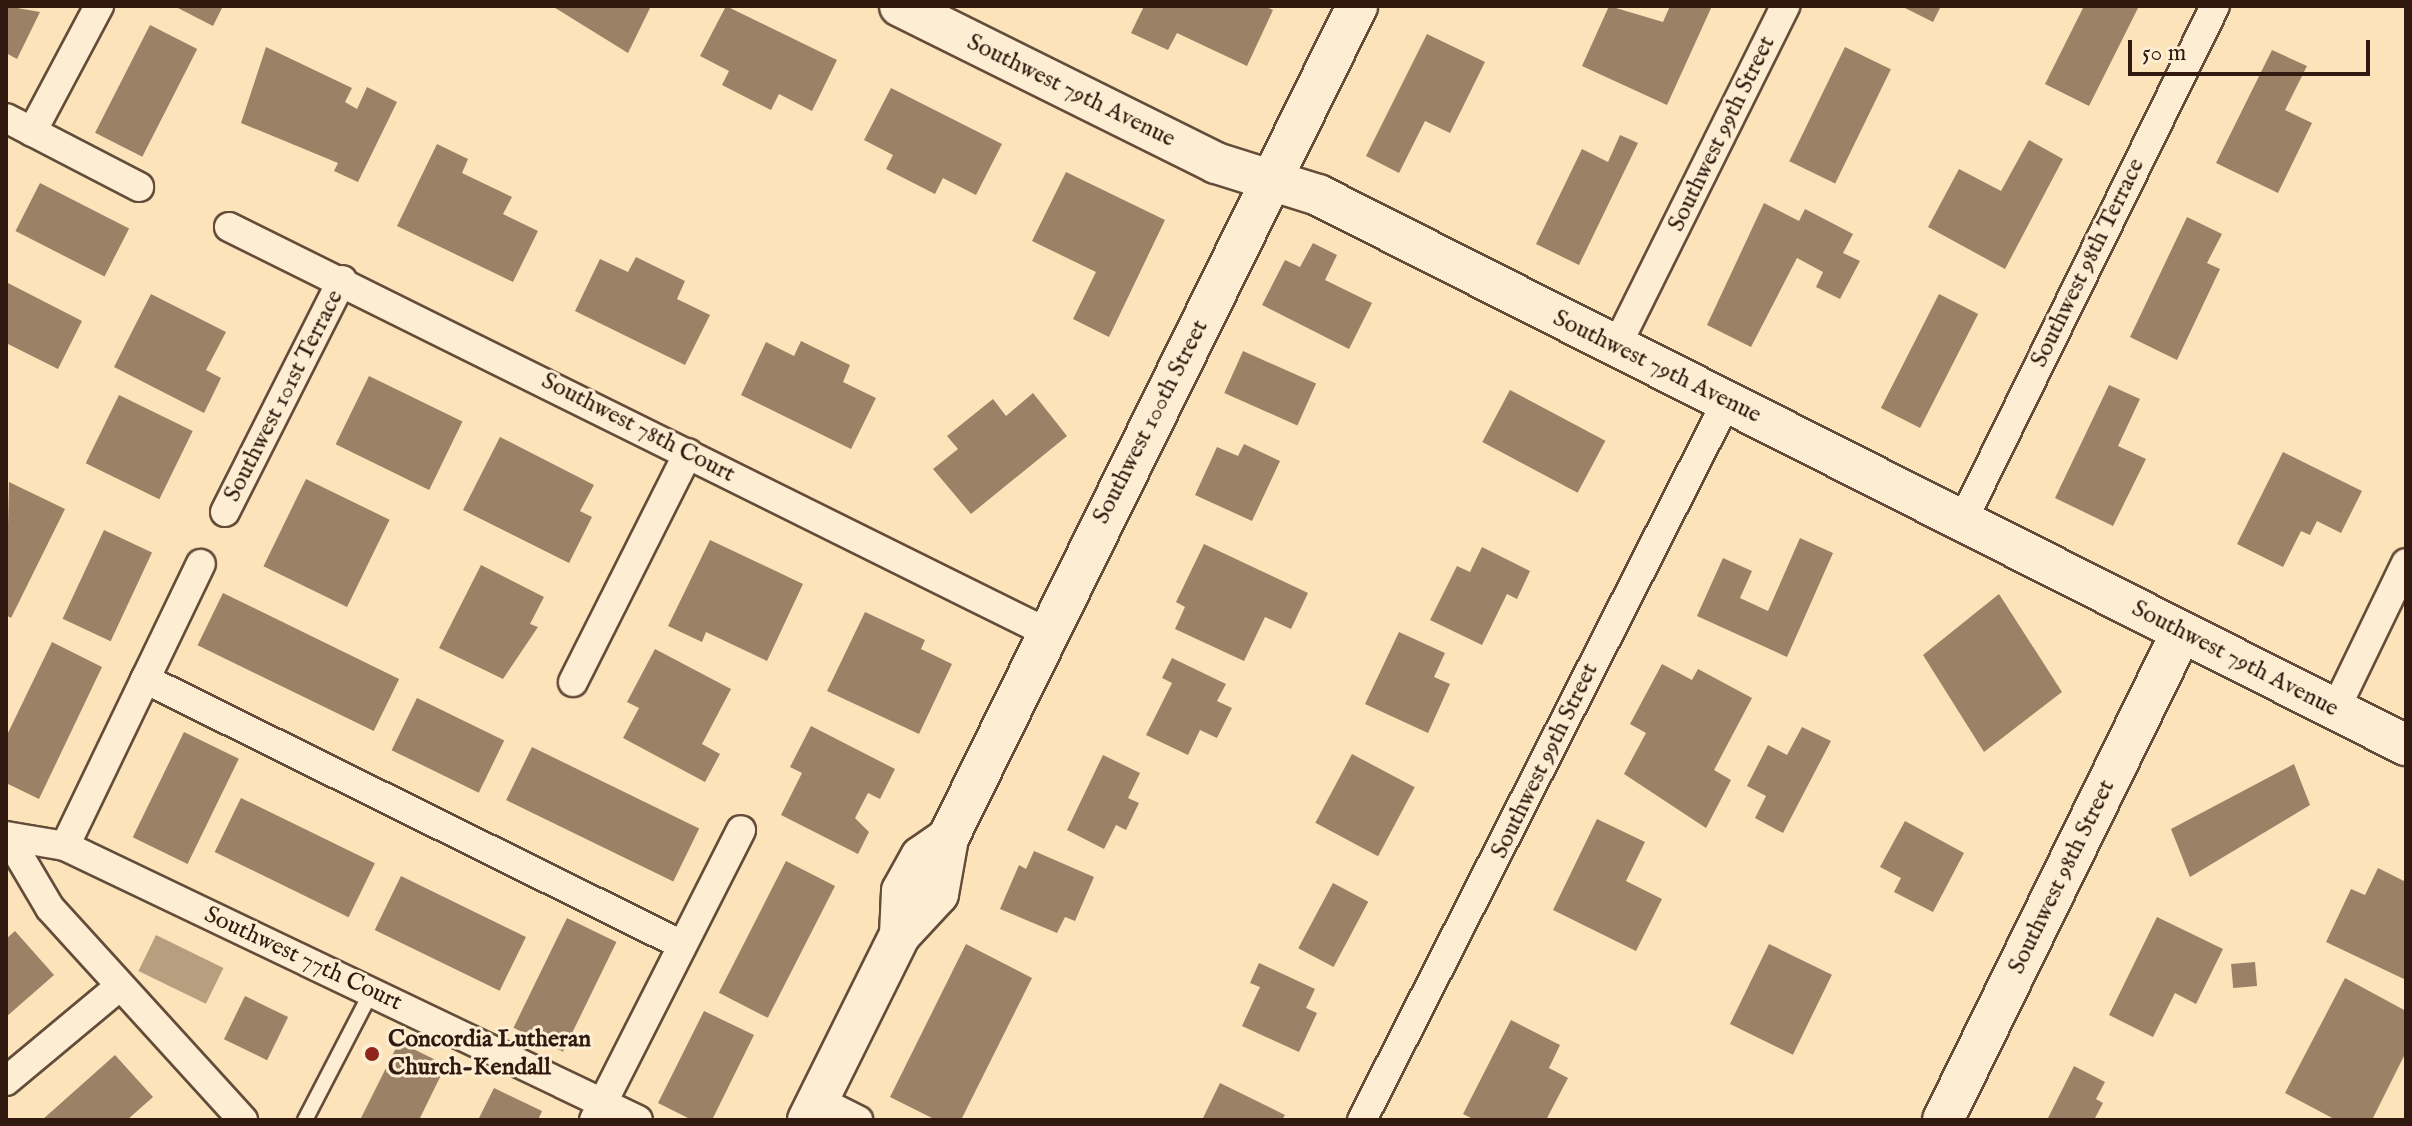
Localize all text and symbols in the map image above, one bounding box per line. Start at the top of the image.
scale bar [2132,24,2374,74]
street label: Southwest 79th Avenue [962,28,1180,154]
street label: Southwest 99th Street [1662,32,1782,236]
text: 50 m [2142,38,2186,69]
street label: Southwest 98th Terrace [2025,154,2151,372]
street label: Southwest 101st Terrace [218,285,350,507]
street label: Southwest 79th Avenue [1548,304,1766,430]
street label: Southwest 100th Street [1087,315,1215,529]
street label: Southwest 78th Court [536,367,740,489]
street label: Southwest 79th Avenue [2127,594,2343,724]
street label: Southwest 99th Street [1485,659,1605,863]
street label: Southwest 98th Street [2002,775,2122,979]
street label: Southwest 77th Court [199,901,407,1017]
place label: Concordia Lutheran Church-Kendall [388,1026,591,1082]
marker: Concordia Lutheran Church-Kendall [363,1045,381,1063]

